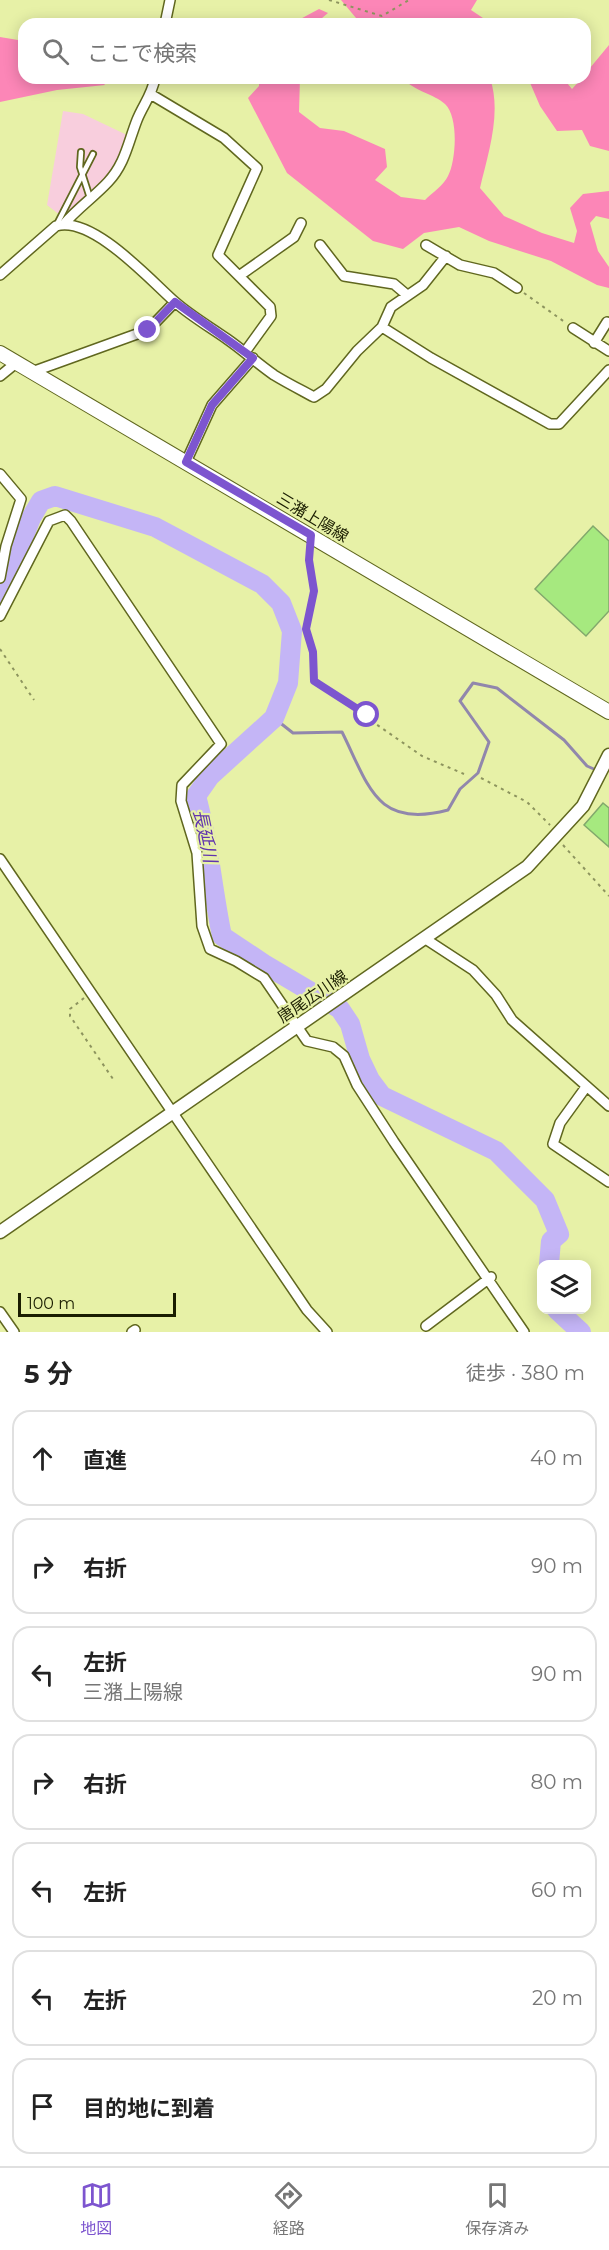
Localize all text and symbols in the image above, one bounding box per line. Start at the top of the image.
search box [18,18,591,84]
icon: search [39,35,72,68]
text: ここで検索 [87,40,197,67]
route end [134,316,160,342]
street label: 三潴上陽線 [274,489,352,546]
route start [353,701,379,727]
water label: 長延川 [189,807,222,867]
street label: 唐尾広川線 [274,966,351,1027]
map controls [537,1260,591,1314]
button: layers [537,1260,591,1314]
scale bar [18,1290,176,1318]
text: 100 m [27,1294,75,1313]
text: 5 分 [24,1358,73,1390]
text: 徒歩 · 380 m [466,1361,585,1385]
icon: ahead [26,1442,59,1475]
text: 40 m [530,1446,583,1470]
text: 直進 [83,1447,127,1474]
icon: right [26,1550,59,1583]
text: 90 m [531,1554,583,1578]
text: 右折 [83,1555,127,1582]
text: 左折 [83,1649,127,1676]
icon: left [26,1658,59,1691]
text: 90 m [531,1662,583,1686]
text: 三潴上陽線 [83,1680,183,1704]
icon: right [26,1766,59,1799]
text: 80 m [531,1770,583,1794]
text: 右折 [83,1771,127,1798]
icon: left [26,1874,59,1907]
text: 60 m [531,1878,583,1902]
text: 左折 [83,1879,127,1906]
icon: left [26,1982,59,2015]
text: 20 m [532,1986,583,2010]
text: 左折 [83,1987,127,2014]
icon: arrive [26,2090,59,2123]
text: 目的地に到着 [83,2095,215,2122]
tab: 地図 [80,2179,113,2239]
tab: 経路 [272,2179,305,2239]
tab: 保存済み [465,2179,529,2239]

